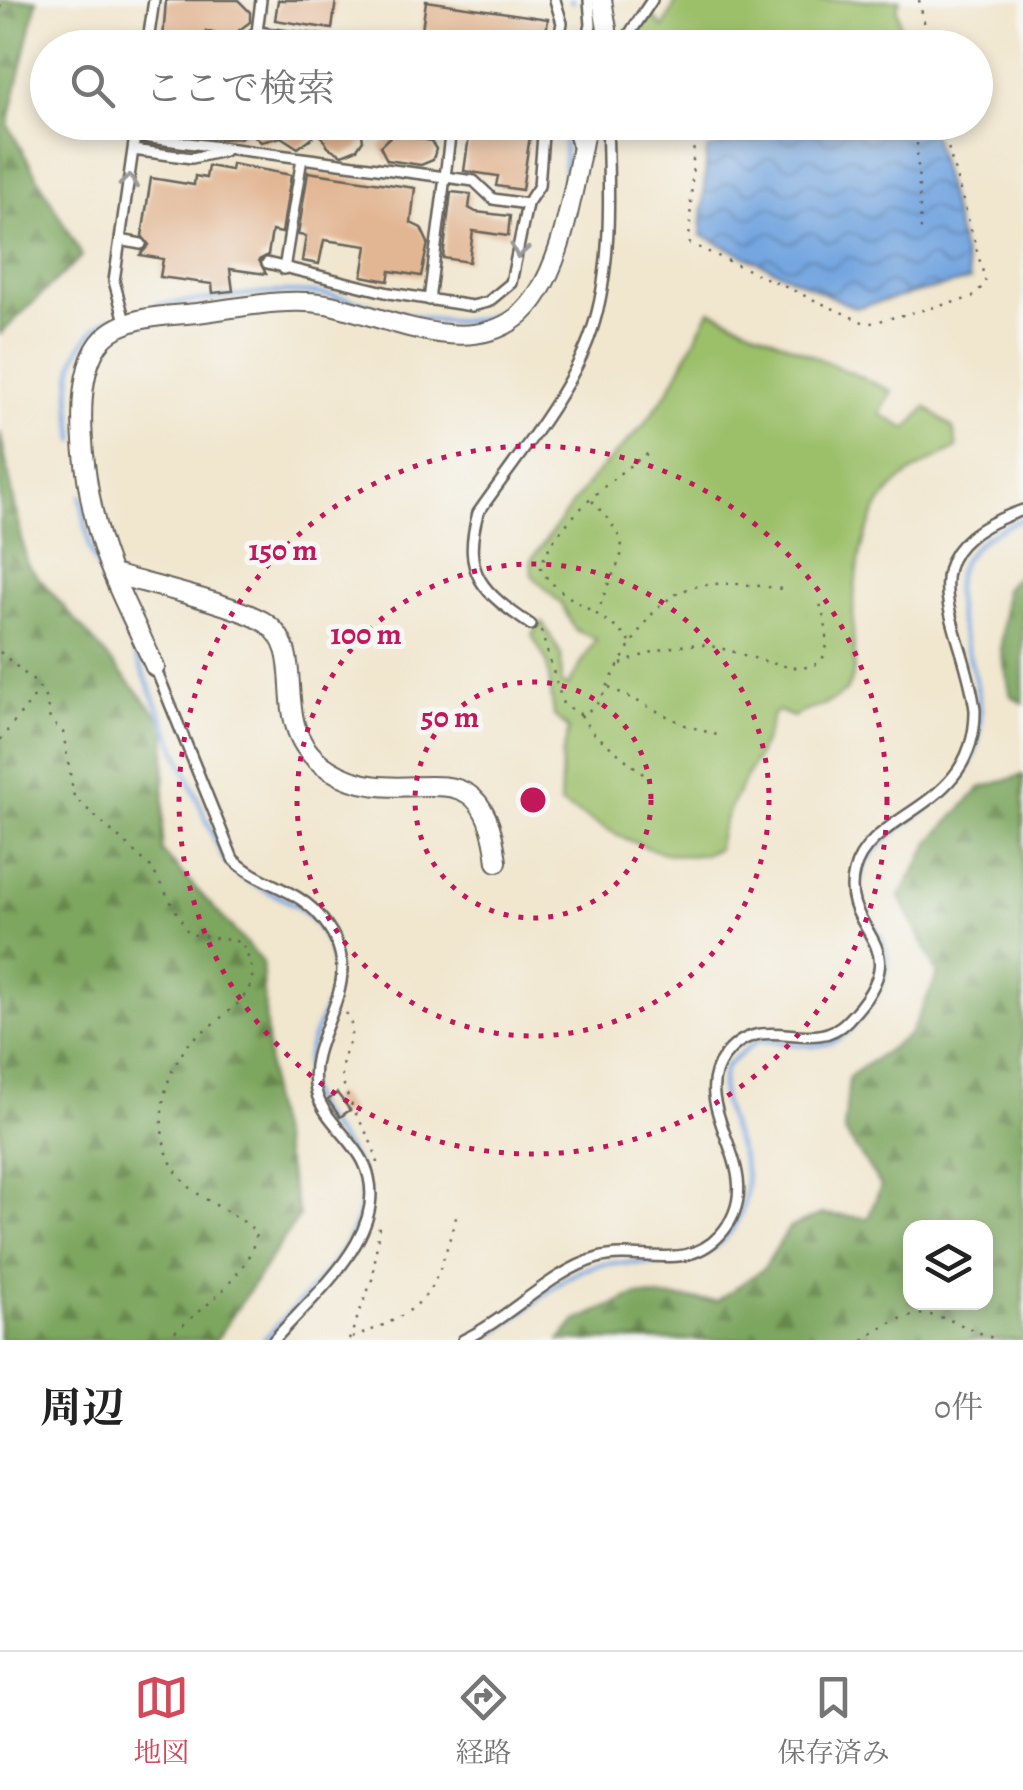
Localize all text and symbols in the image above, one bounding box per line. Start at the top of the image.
search box [30,30,993,140]
icon: search [65,58,120,113]
text: ここで検索 [145,62,335,114]
one-way arrow [117,173,138,190]
one-way arrow [509,242,530,259]
text: 150 m [249,530,318,570]
text: 100 m [330,614,402,654]
text: 50 m [421,697,479,737]
centre of rings [515,782,551,818]
map controls [903,1220,993,1310]
button: layers [903,1220,993,1310]
text: 周辺 [40,1379,124,1436]
text: 0件 [934,1385,983,1429]
tab: 地図 [133,1670,189,1772]
tab: 経路 [455,1670,512,1772]
tab: 保存済み [778,1670,890,1772]

